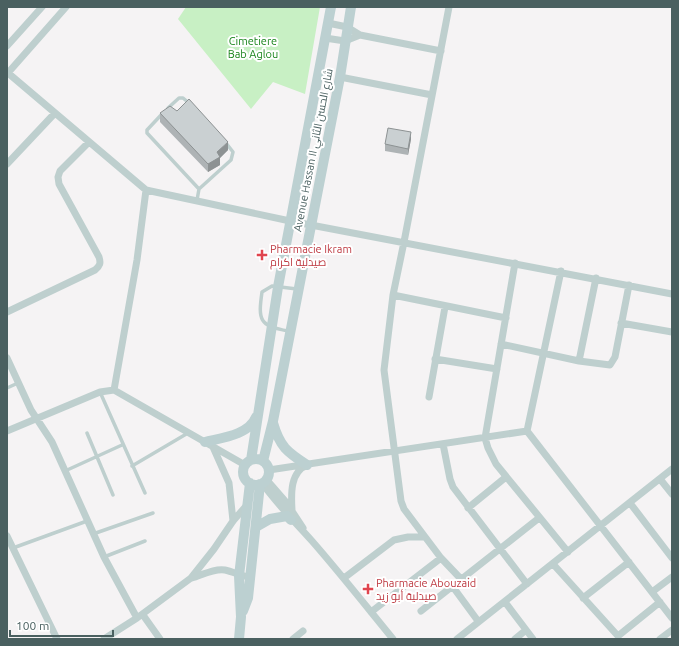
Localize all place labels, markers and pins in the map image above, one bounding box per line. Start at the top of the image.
place label: Pharmacie Ikram صيدلية اكرام [270,243,352,270]
marker: Pharmacie Ikram صيدلية اكرام [257,250,267,260]
place label: Pharmacie Abouzaid صيدلية أبو زيد [376,577,476,603]
marker: Pharmacie Abouzaid صيدلية أبو زيد [363,584,373,594]

